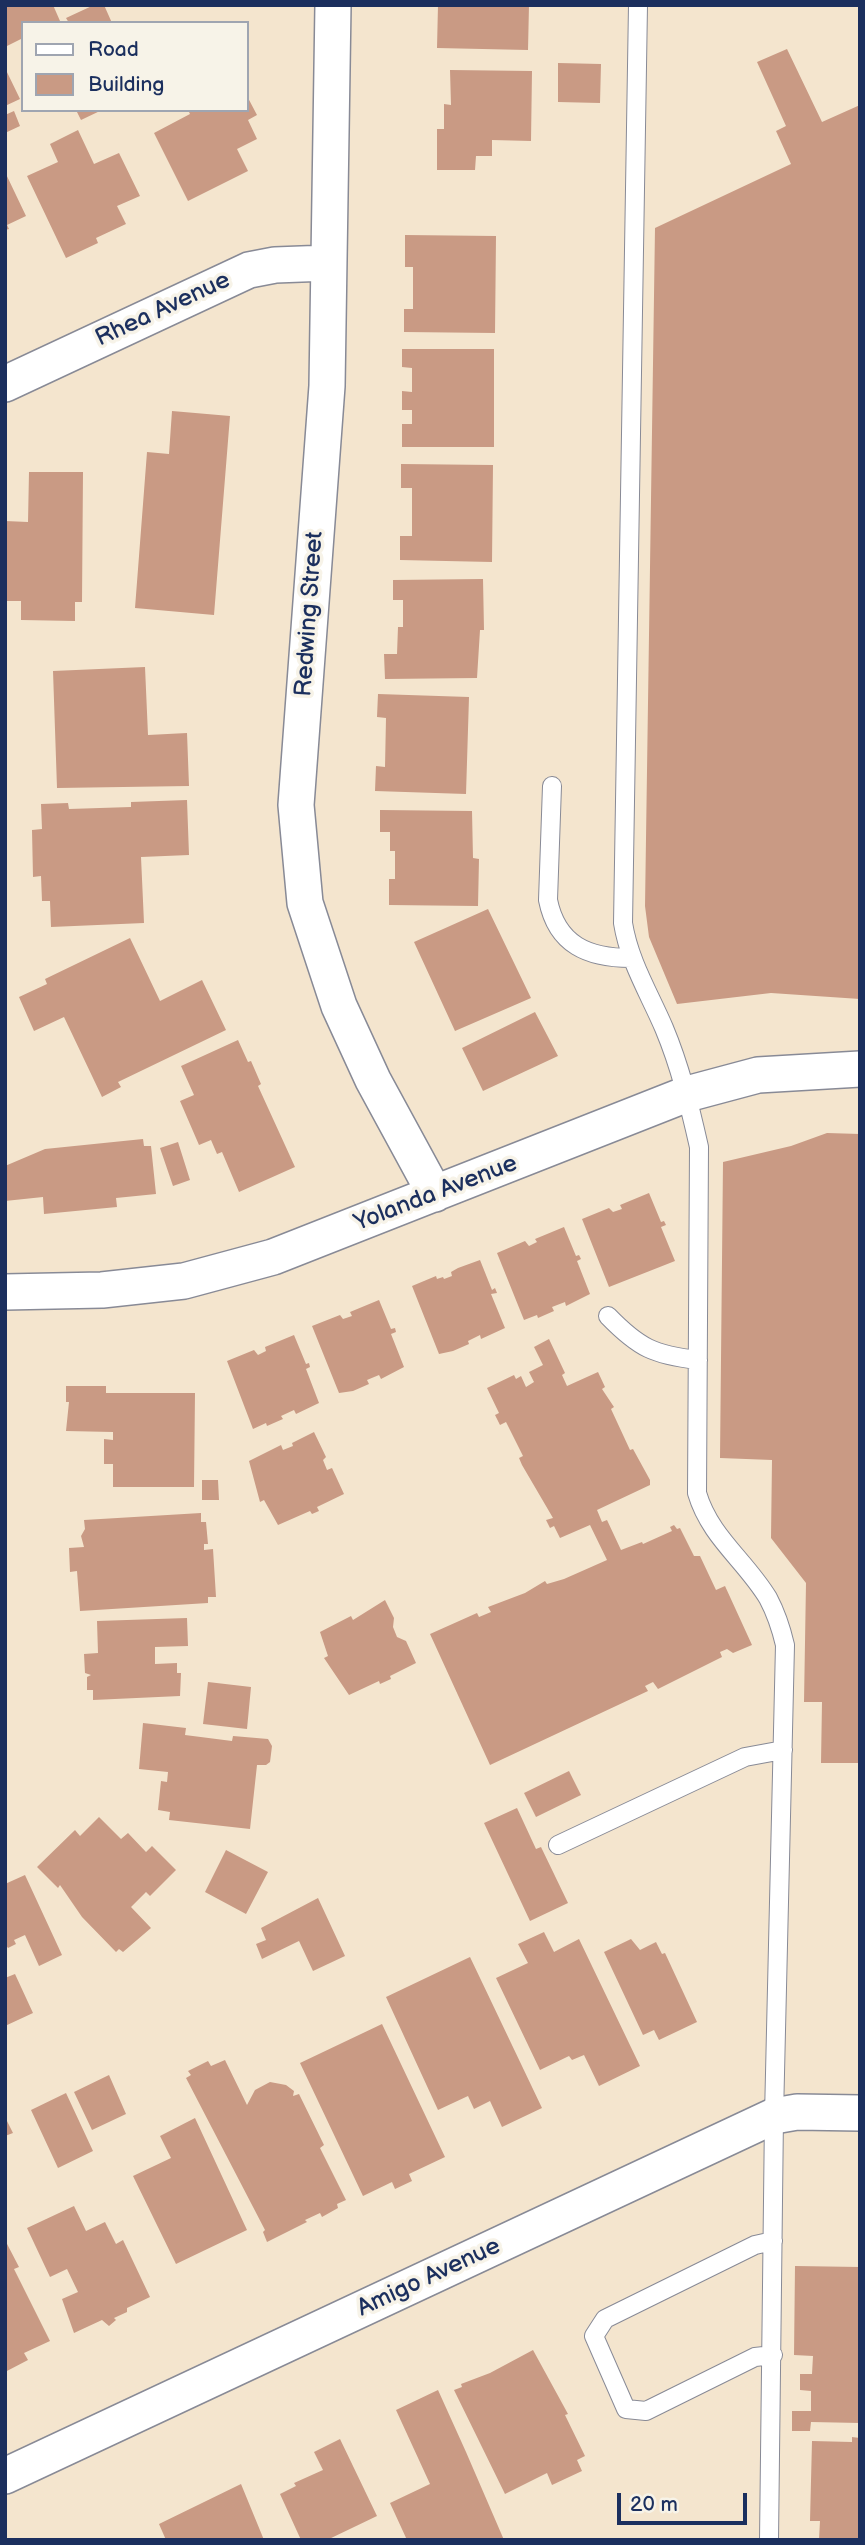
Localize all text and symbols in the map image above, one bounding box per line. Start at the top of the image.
legend [21,21,248,112]
text: Road [88,37,139,62]
text: Building [88,72,164,97]
street label: Rhea Avenue [91,266,235,354]
street label: Redwing Street [290,530,330,698]
street label: Yolanda Avenue [350,1150,522,1238]
street label: Amigo Avenue [353,2232,505,2324]
scale bar [620,2478,750,2522]
text: 20 m [630,2492,678,2517]

